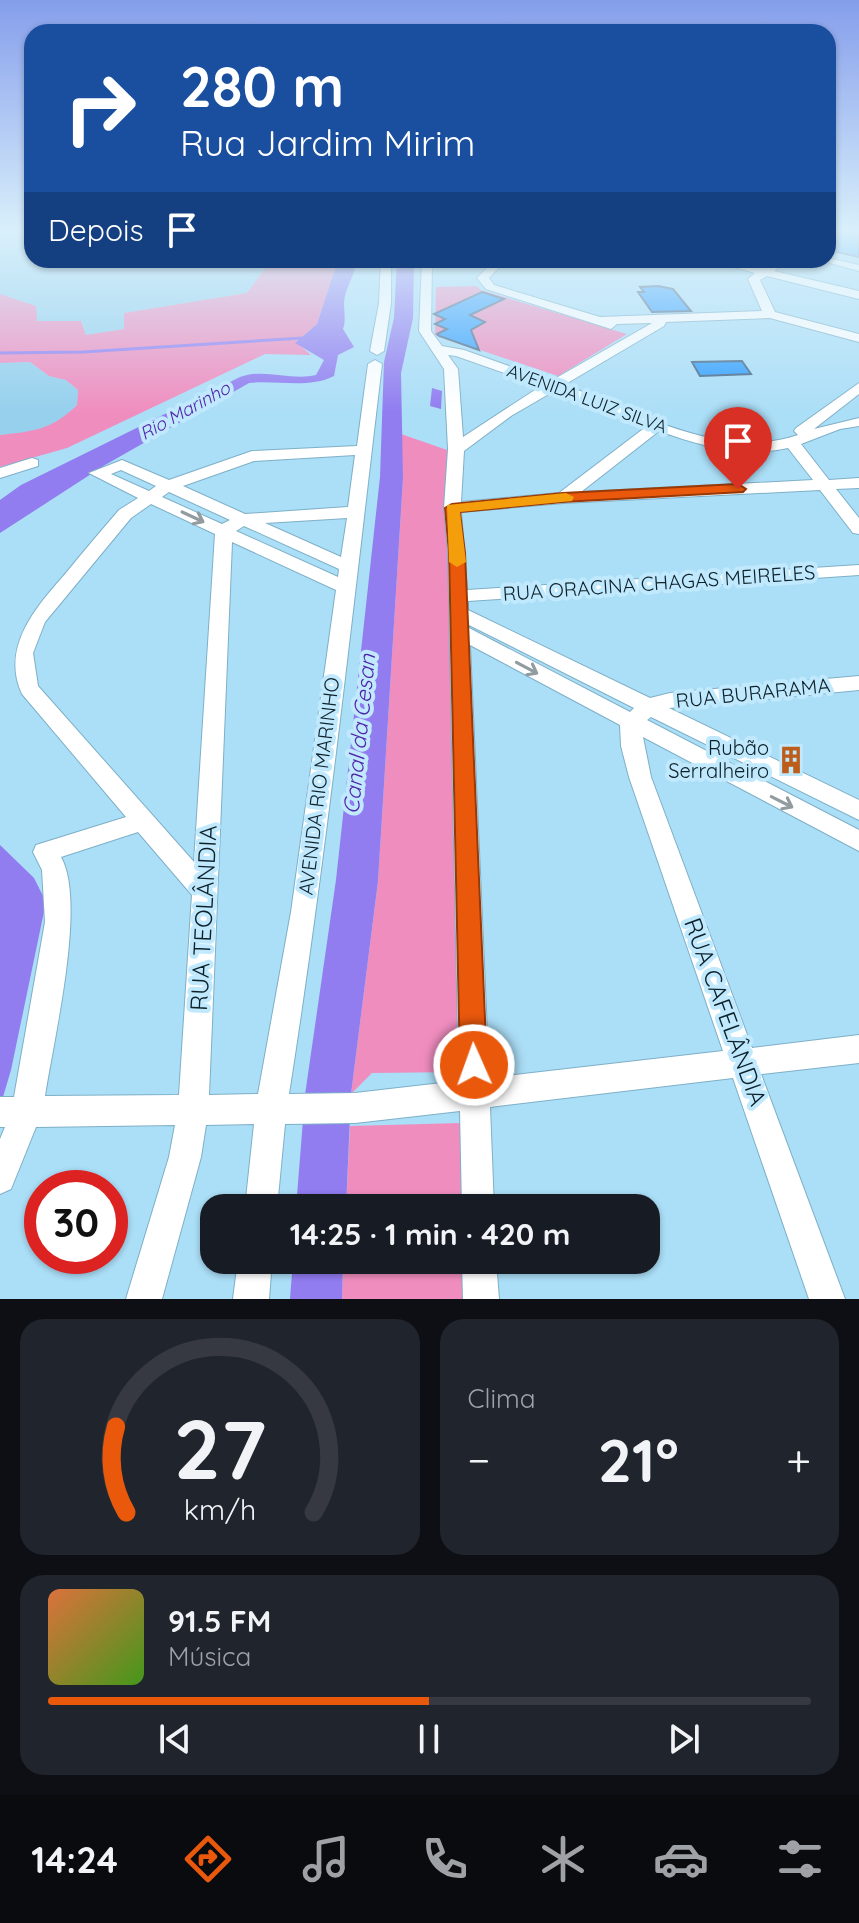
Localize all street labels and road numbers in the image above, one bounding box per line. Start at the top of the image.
street label: AVENIDA LUIZ SILVA [504,359,671,438]
street label: RUA ORACINA CHAGAS MEIRELES [502,559,816,606]
street label: RUA BURARAMA [674,672,831,713]
street label: AVENIDA RIO MARINHO [293,676,344,896]
street label: RUA TEOLÂNDIA [183,824,223,1012]
street label: RUA CAFELÂNDIA [678,914,774,1110]

